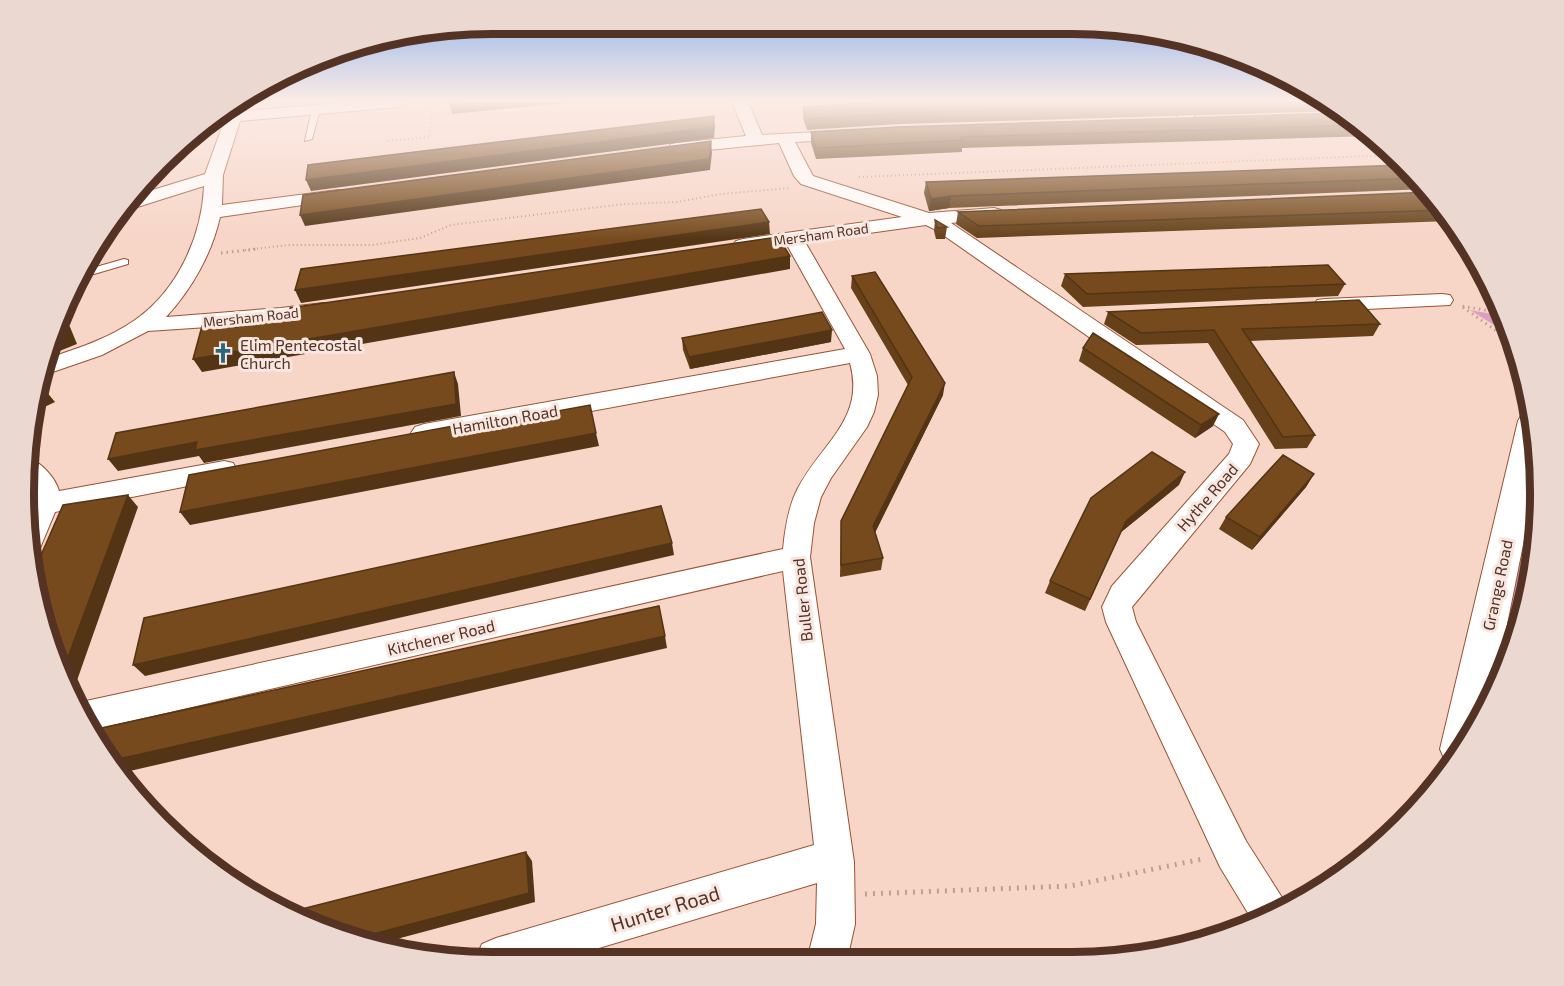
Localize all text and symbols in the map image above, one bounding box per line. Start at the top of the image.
street label: Mersham Road [772,219,870,249]
street label: Mersham Road [202,304,300,330]
place label: Elim Pentecostal Church [240,335,362,372]
church icon: Elim Pentecostal Church [211,341,235,365]
street label: Hamilton Road [451,400,559,438]
street label: Hythe Road [1172,459,1242,535]
street label: Grange Road [1478,538,1516,632]
street label: Buller Road [788,557,816,643]
street label: Kitchener Road [385,615,497,659]
street label: Hunter Road [608,880,722,936]

